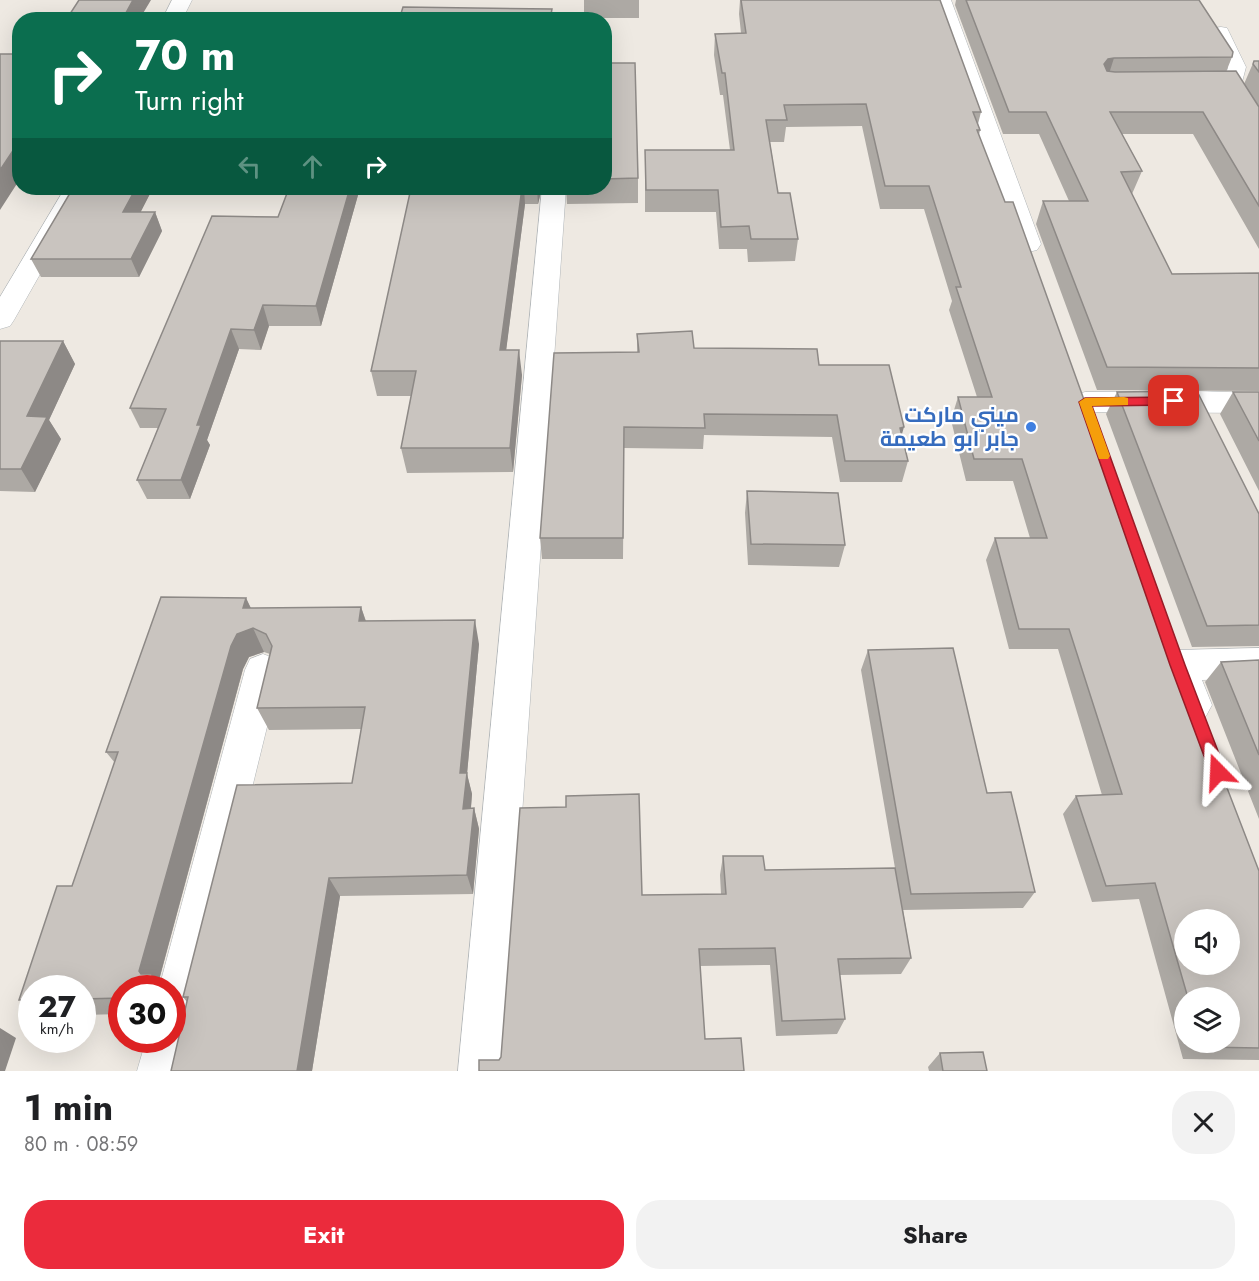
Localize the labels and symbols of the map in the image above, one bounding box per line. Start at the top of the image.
pin [1148,375,1199,426]
place label: ميني ماركت جابر ابو طعيمة [880,400,1019,454]
marker: ميني ماركت جابر ابو طعيمة [1024,420,1038,434]
position arrow [1186,740,1250,804]
speed limit sign: 30 [108,975,186,1053]

